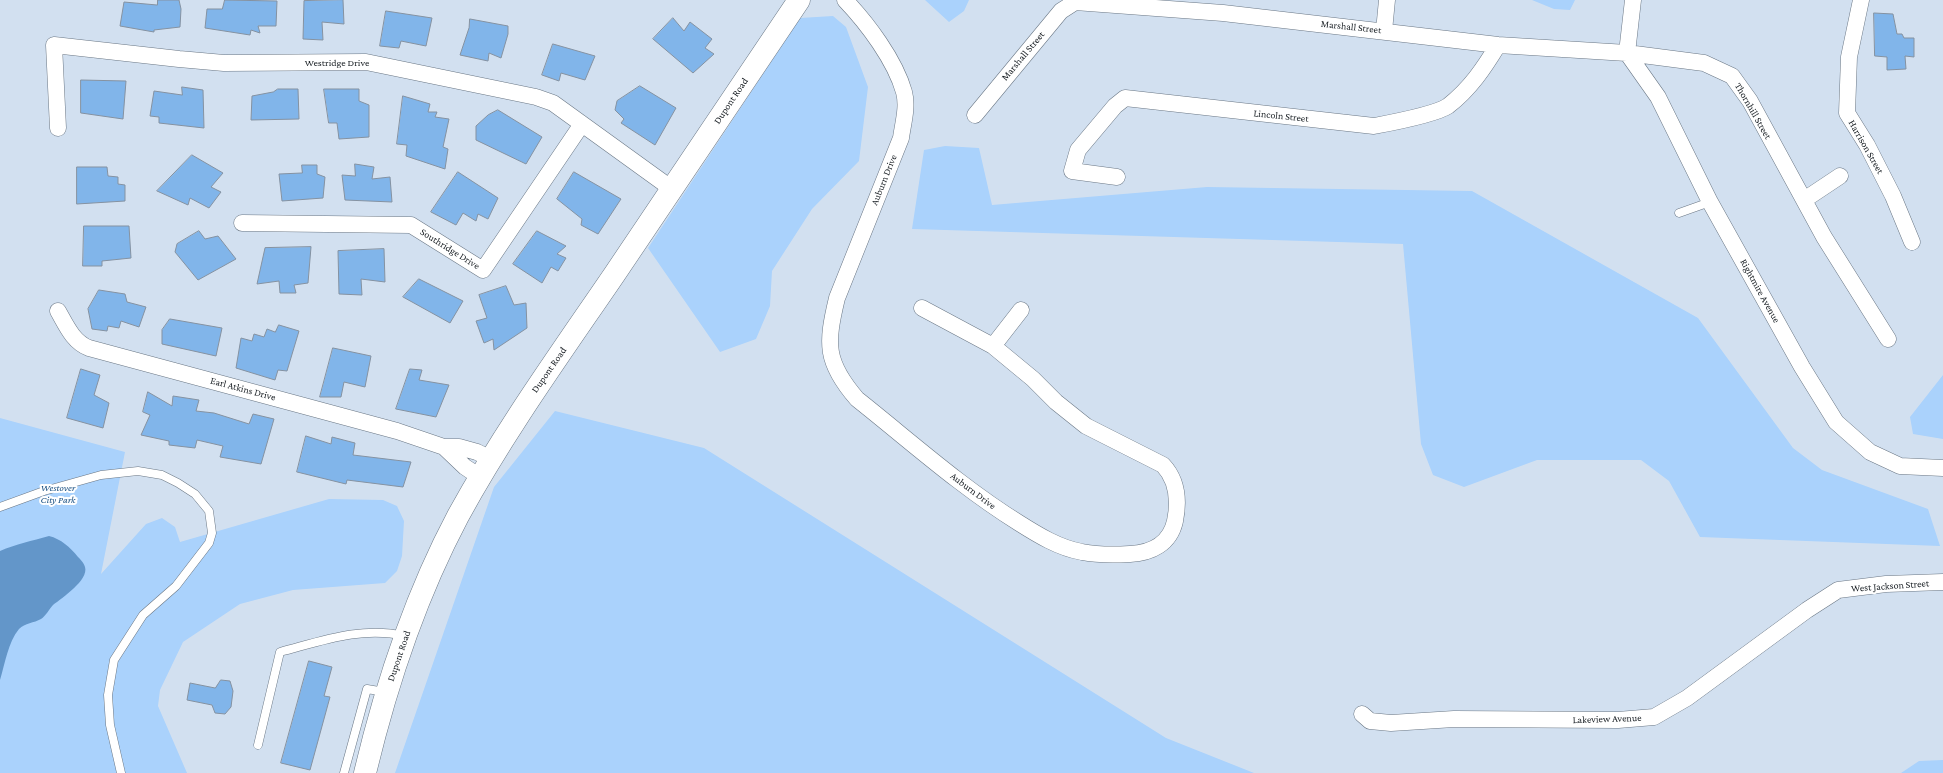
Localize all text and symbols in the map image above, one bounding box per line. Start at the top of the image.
street label: Marshall Street [1320,18,1382,36]
street label: Marshall Street [999,29,1047,83]
street label: Westridge Drive [305,57,369,69]
street label: Dupont Road [711,76,751,126]
street label: Thornhill Street [1732,81,1774,141]
street label: Lincoln Street [1253,107,1309,125]
street label: Harrison Street [1846,118,1886,176]
street label: Auburn Drive [868,153,900,207]
street label: Southridge Drive [418,226,482,272]
street label: Rightmire Avenue [1737,257,1783,325]
street label: Dupont Road [529,345,569,395]
street label: Earl Atkins Drive [209,375,277,403]
street label: Auburn Drive [948,470,998,512]
park label: Westover City Park [41,482,75,506]
street label: West Jackson Street [1851,577,1929,595]
street label: Dupont Road [385,629,413,683]
street label: Lakeview Avenue [1572,712,1642,726]

